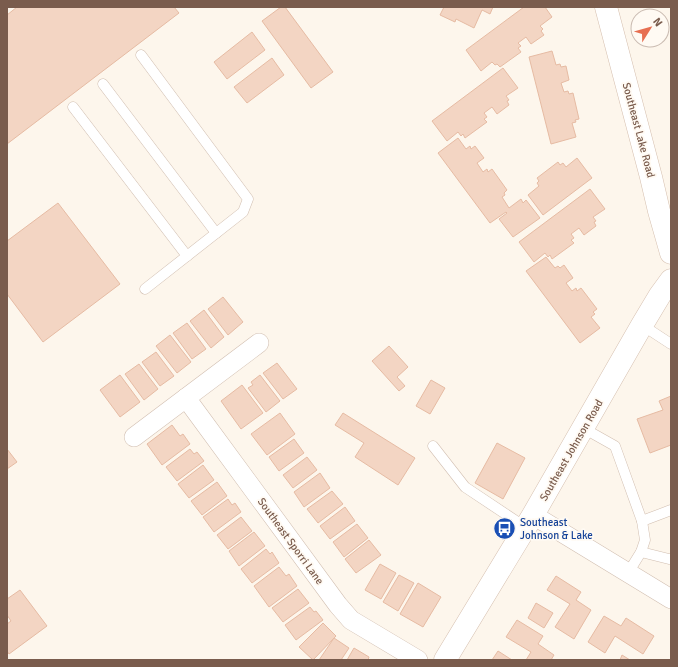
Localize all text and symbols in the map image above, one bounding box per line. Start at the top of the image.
north arrow [630,8,670,48]
text: N [650,15,665,29]
street label: Southeast Lake Road [620,81,657,179]
street label: Southeast Johnson Road [537,397,606,503]
street label: Southeast Sporri Lane [255,495,326,587]
bus stop icon: Southeast Johnson & Lake [492,515,518,541]
place label: Southeast Johnson & Lake [520,516,593,542]

